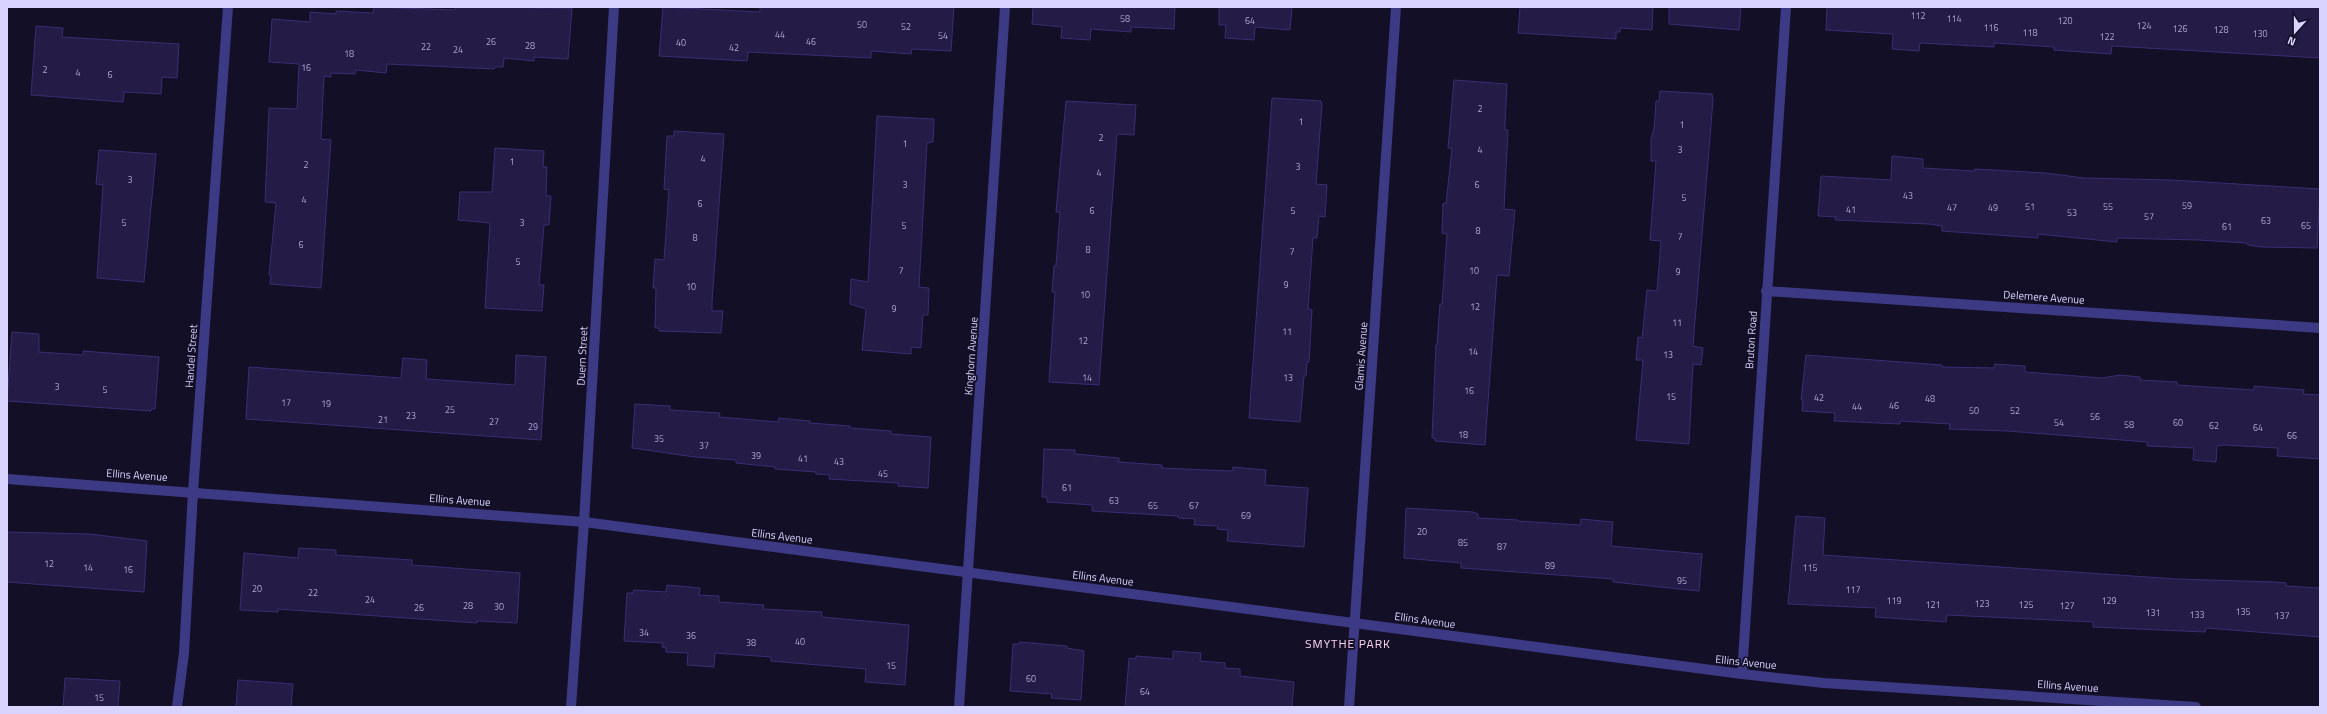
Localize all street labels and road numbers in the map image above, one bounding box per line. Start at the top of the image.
street label: Delemere Avenue [2003,286,2086,308]
street label: Bruton Road [1741,310,1761,370]
street label: Kinghorn Avenue [960,316,982,396]
street label: Glamis Avenue [1351,321,1371,391]
street label: Handel Street [181,324,201,388]
street label: Duern Street [572,326,592,386]
street label: Ellins Avenue [106,465,169,485]
street label: Ellins Avenue [429,490,492,510]
street label: Ellins Avenue [751,524,814,548]
street label: Ellins Avenue [1072,566,1135,590]
street label: Ellins Avenue [1393,608,1457,632]
street label: Ellins Avenue [1715,651,1778,673]
street label: Ellins Avenue [2037,676,2100,696]

